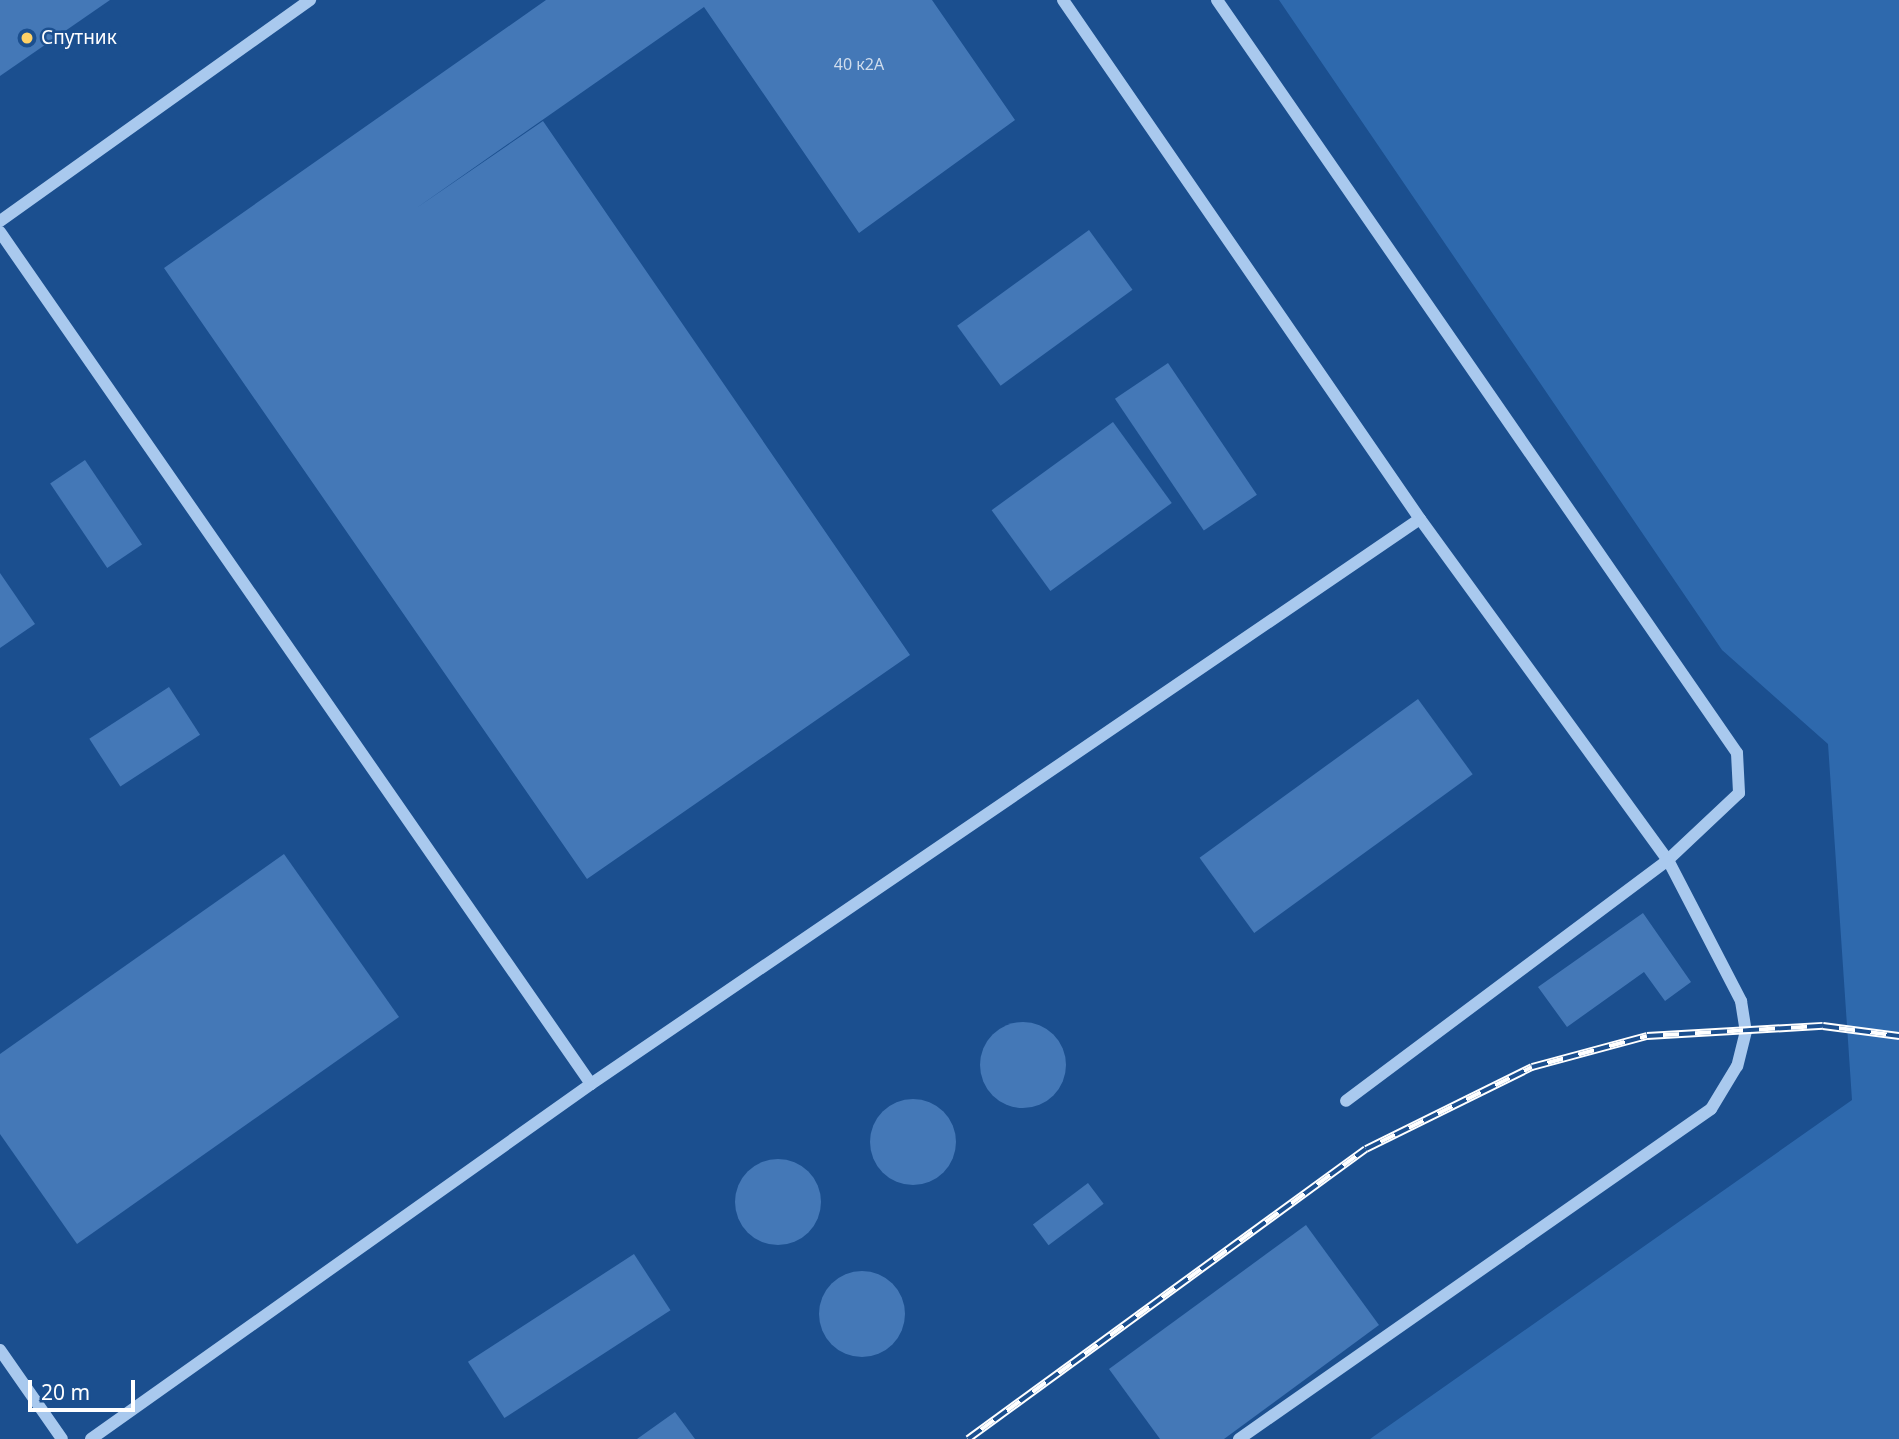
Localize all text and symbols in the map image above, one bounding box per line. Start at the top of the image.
place label: Спутник [41,27,117,49]
marker: Спутник [19,30,35,46]
house number: 40 к2А [834,54,884,74]
scale bar [32,1366,138,1410]
text: 20 m [41,1378,90,1406]

